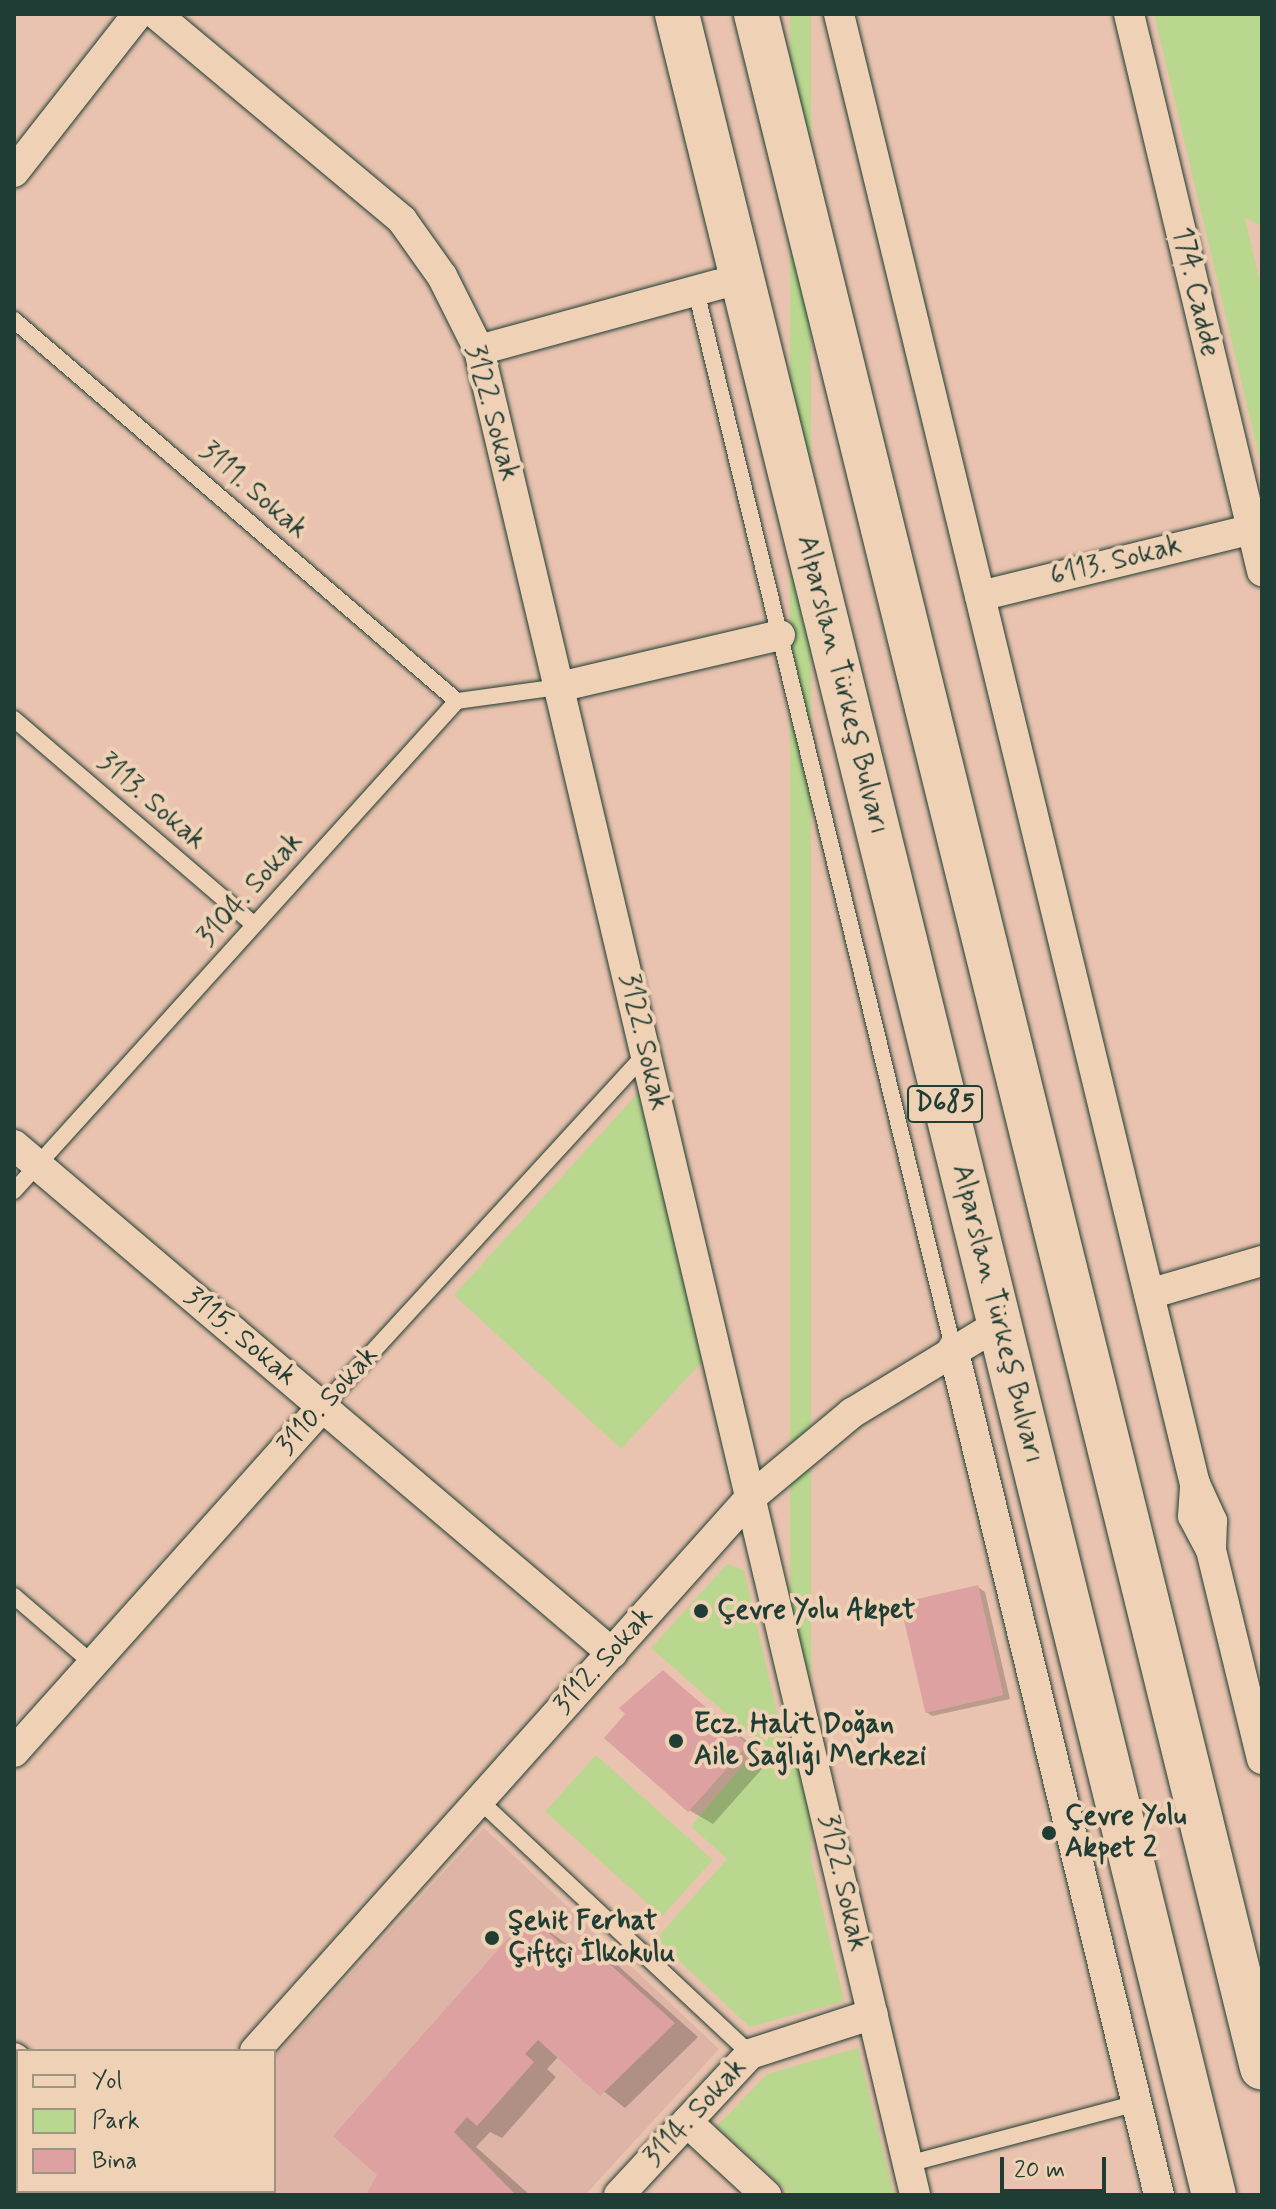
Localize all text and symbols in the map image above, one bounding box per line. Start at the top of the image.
street label: 174. Cadde [1164,224,1226,360]
street label: 3122. Sokak [457,341,525,485]
street label: 3111. Sokak [192,435,314,547]
street label: 6113. Sokak [1047,529,1185,595]
street label: Alparslan Türkeş Bulvarı [789,532,895,838]
street label: 3113. Sokak [90,746,212,858]
street label: 3104. Sokak [191,826,311,954]
street label: 3122. Sokak [611,970,675,1114]
road number: D685 [907,1082,983,1126]
street label: Alparslan Türkeş Bulvarı [944,1161,1050,1467]
street label: 3115. Sokak [177,1280,303,1394]
street label: 3110. Sokak [270,1339,386,1463]
place label: Çevre Yolu Akpet [717,1594,917,1628]
street label: 3112. Sokak [547,1600,661,1722]
marker: Çevre Yolu Akpet [692,1602,710,1620]
place label: Ecz. Halit Doğan Aile Sağlığı Merkezi [694,1708,927,1774]
marker: Ecz. Halit Doğan Aile Sağlığı Merkezi [665,1730,687,1752]
place label: Çevre Yolu Akpet 2 [1065,1800,1187,1866]
street label: 3122. Sokak [810,1811,874,1955]
marker: Çevre Yolu Akpet 2 [1040,1824,1058,1842]
place label: Şehit Ferhat Çiftçi İlkokulu [508,1905,675,1971]
marker: Şehit Ferhat Çiftçi İlkokulu [483,1929,501,1947]
legend [16,2049,276,2193]
street label: 3114. Sokak [637,2052,755,2174]
text: Yol [92,2066,122,2097]
text: Park [92,2106,140,2137]
scale bar [1004,2141,1110,2191]
text: Bina [92,2146,137,2177]
text: 20 m [1014,2155,1065,2186]

